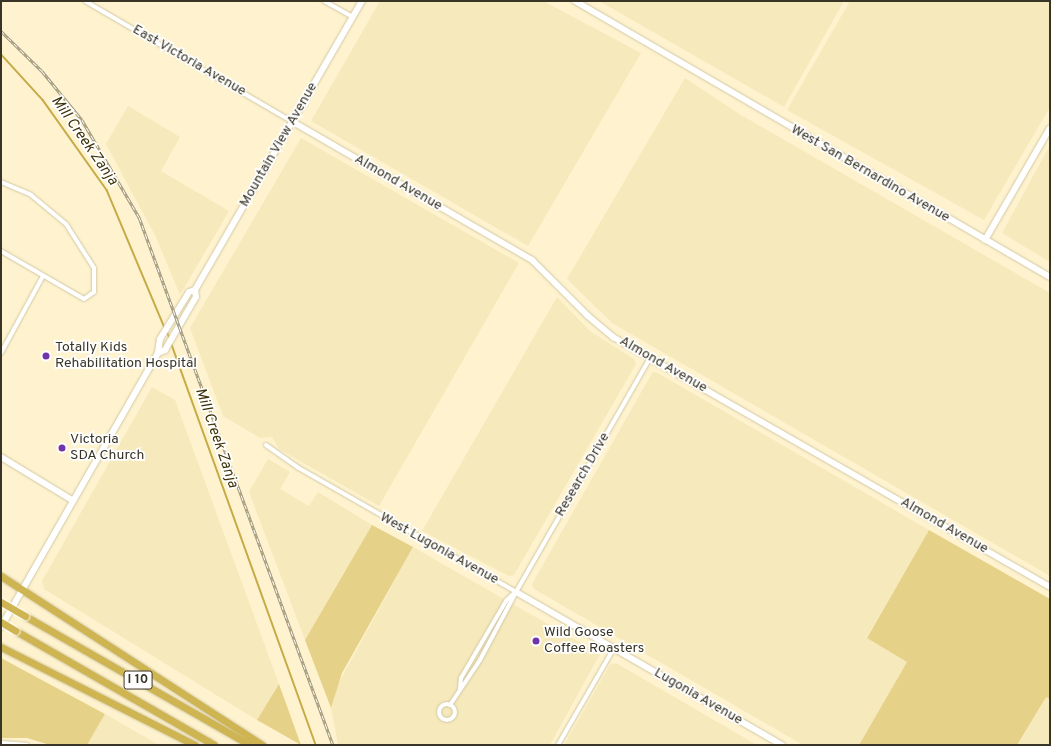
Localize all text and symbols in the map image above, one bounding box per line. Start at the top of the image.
street label: East Victoria Avenue [129,21,249,101]
street label: Mountain View Avenue [236,79,322,211]
water label: Mill Creek Zanja [47,93,121,189]
street label: West San Bernardino Avenue [787,121,953,227]
street label: Almond Avenue [351,151,445,215]
street label: Almond Avenue [616,333,710,397]
place label: Totally Kids Rehabilitation Hospital [55,340,197,372]
marker: Totally Kids Rehabilitation Hospital [40,350,52,362]
water label: Mill Creek Zanja [190,386,242,490]
street label: Research Drive [552,430,614,520]
place label: Victoria SDA Church [70,432,145,464]
marker: Victoria SDA Church [57,443,67,453]
street label: Almond Avenue [897,494,991,558]
street label: West Lugonia Avenue [376,509,502,589]
place label: Wild Goose Coffee Roasters [544,625,644,658]
marker: Wild Goose Coffee Roasters [531,636,541,646]
street label: Lugonia Avenue [650,665,746,729]
road number: I 10 [123,669,153,691]

